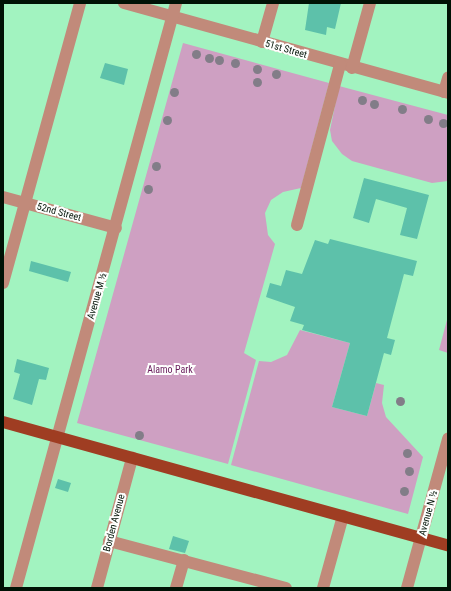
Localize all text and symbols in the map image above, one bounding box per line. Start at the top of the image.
street label: 51st Street [264,37,308,61]
street label: 52nd Street [36,200,82,224]
street label: Avenue M ½ [85,271,109,321]
park label: Alamo Park [147,364,193,376]
street label: Avenue N ½ [416,489,440,537]
street label: Borden Avenue [101,493,127,553]

